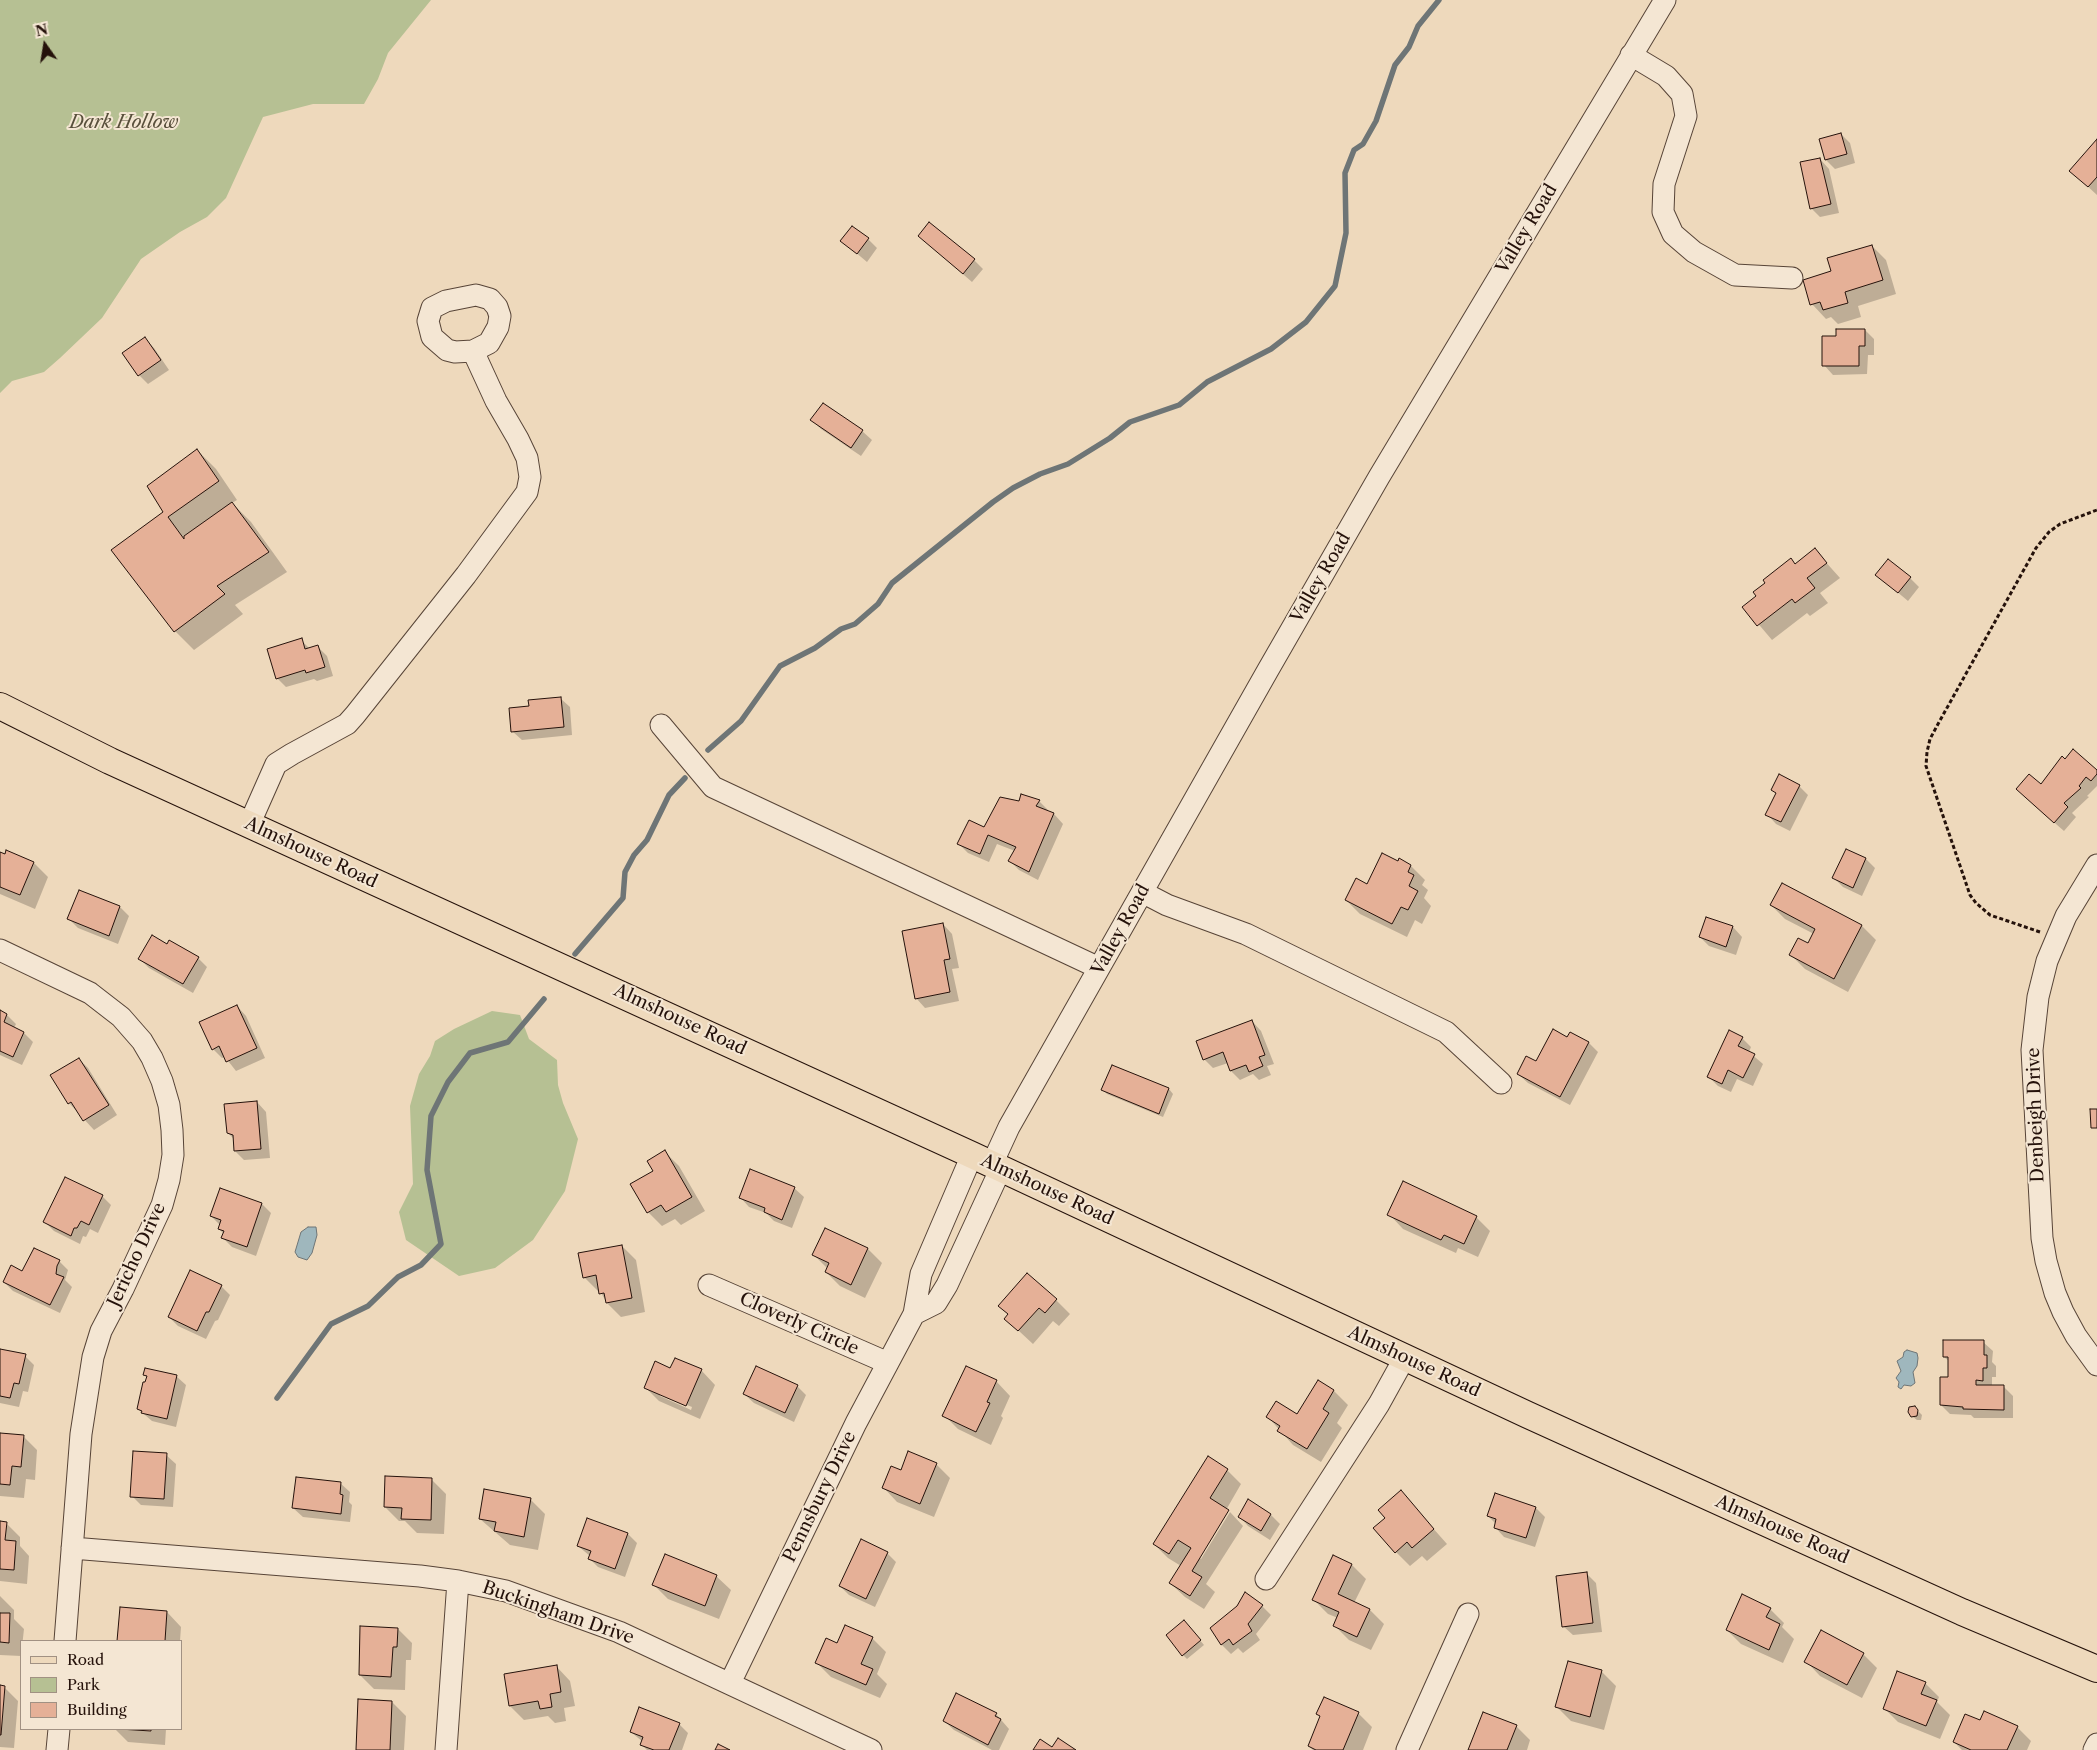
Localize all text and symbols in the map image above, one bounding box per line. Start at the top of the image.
north arrow [20,20,70,70]
text: N [34,20,50,41]
park label: Dark Hollow [70,112,178,134]
street label: Valley Road [1492,180,1562,278]
street label: Valley Road [1287,529,1355,627]
street label: Almshouse Road [241,813,381,893]
street label: Valley Road [1087,881,1155,979]
street label: Almshouse Road [610,980,750,1060]
street label: Denbeigh Drive [2023,1047,2049,1183]
street label: Almshouse Road [977,1150,1117,1230]
street label: Jericho Drive [103,1199,171,1311]
street label: Cloverly Circle [736,1288,862,1360]
street label: Almshouse Road [1344,1322,1484,1402]
street label: Pennsbury Drive [779,1428,861,1566]
street label: Almshouse Road [1712,1491,1852,1569]
street label: Buckingham Drive [479,1577,637,1649]
legend [20,1640,182,1730]
text: Road [67,1650,104,1669]
text: Park [67,1675,100,1694]
text: Building [67,1700,127,1719]

